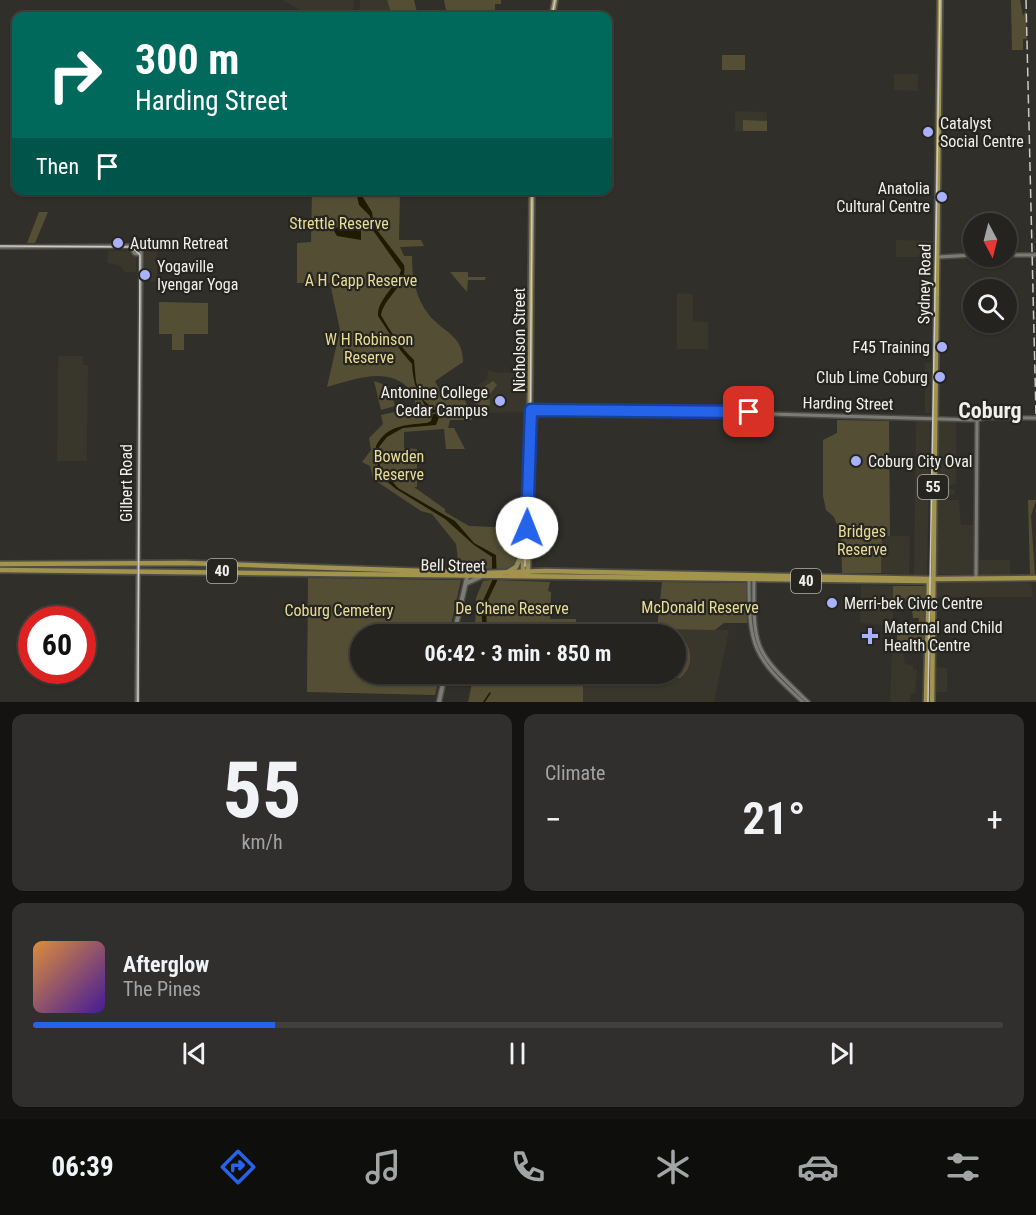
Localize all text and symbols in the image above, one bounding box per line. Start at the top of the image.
text: 300 m [135,35,240,84]
icon: right [36,36,114,114]
text: Harding Street [135,85,288,117]
place label: Catalyst Social Centre [940,114,1024,151]
marker: Catalyst Social Centre [921,125,935,139]
icon: arrive [91,150,124,183]
text: Then [36,154,79,179]
place label: Anatolia Cultural Centre [836,179,930,216]
marker: Anatolia Cultural Centre [935,190,949,204]
north arrow [963,213,1017,267]
map controls [963,213,1017,333]
park label: Strettle Reserve [289,214,389,233]
place label: Autumn Retreat [130,234,228,253]
marker: Autumn Retreat [111,236,125,250]
street label: Sydney Road [914,244,935,324]
place label: Yogaville Iyengar Yoga [157,257,238,294]
marker: Yogaville Iyengar Yoga [138,268,152,282]
park label: A H Capp Reserve [305,271,417,290]
button: search [963,279,1017,333]
street label: Nicholson Street [510,287,529,392]
park label: W H Robinson Reserve [325,330,413,367]
place label: F45 Training [852,338,930,357]
marker: F45 Training [935,340,949,354]
place label: Club Lime Coburg [816,368,928,387]
marker: Club Lime Coburg [933,370,947,384]
place label: Antonine College Cedar Campus [381,383,488,420]
pin [723,386,774,437]
street label: Harding Street [802,393,894,414]
marker: Antonine College Cedar Campus [493,394,507,408]
icon: arrive [732,395,765,428]
district label: Coburg [958,398,1022,423]
street label: Gilbert Road [117,444,136,522]
park label: Bowden Reserve [374,447,424,484]
place label: Coburg City Oval [868,452,973,471]
marker: Coburg City Oval [849,454,863,468]
road number: 55 [918,475,948,499]
position arrow [495,496,559,560]
park label: Bridges Reserve [837,522,887,559]
street label: Bell Street [420,555,486,576]
road number: 40 [207,559,237,583]
road number: 40 [791,569,821,593]
place label: Merri-bek Civic Centre [844,594,983,613]
marker: Merri-bek Civic Centre [825,596,839,610]
park label: McDonald Reserve [641,598,759,617]
park label: De Chene Reserve [455,599,569,618]
park label: Coburg Cemetery [284,601,394,620]
speed limit sign: 60 [18,606,96,684]
place label: Maternal and Child Health Centre [884,618,1003,655]
marker: Maternal and Child Health Centre [861,627,879,645]
text: 06:42 · 3 min · 850 m [425,641,611,666]
text: 55 [223,745,301,836]
text: Climate [545,761,605,785]
text: 21° [743,792,806,845]
text: − [545,800,562,839]
text: + [987,800,1003,839]
text: km/h [241,830,283,854]
text: Afterglow [123,952,209,977]
text: The Pines [123,977,201,1001]
icon: previous [178,1037,211,1070]
icon: pause [501,1037,534,1070]
icon: next [825,1037,858,1070]
icon: directions [217,1146,259,1188]
icon: music [362,1146,404,1188]
icon: phone [507,1146,549,1188]
icon: climate [652,1146,694,1188]
icon: car [797,1146,839,1188]
icon: filters [942,1146,984,1188]
text: 06:39 [52,1151,114,1183]

